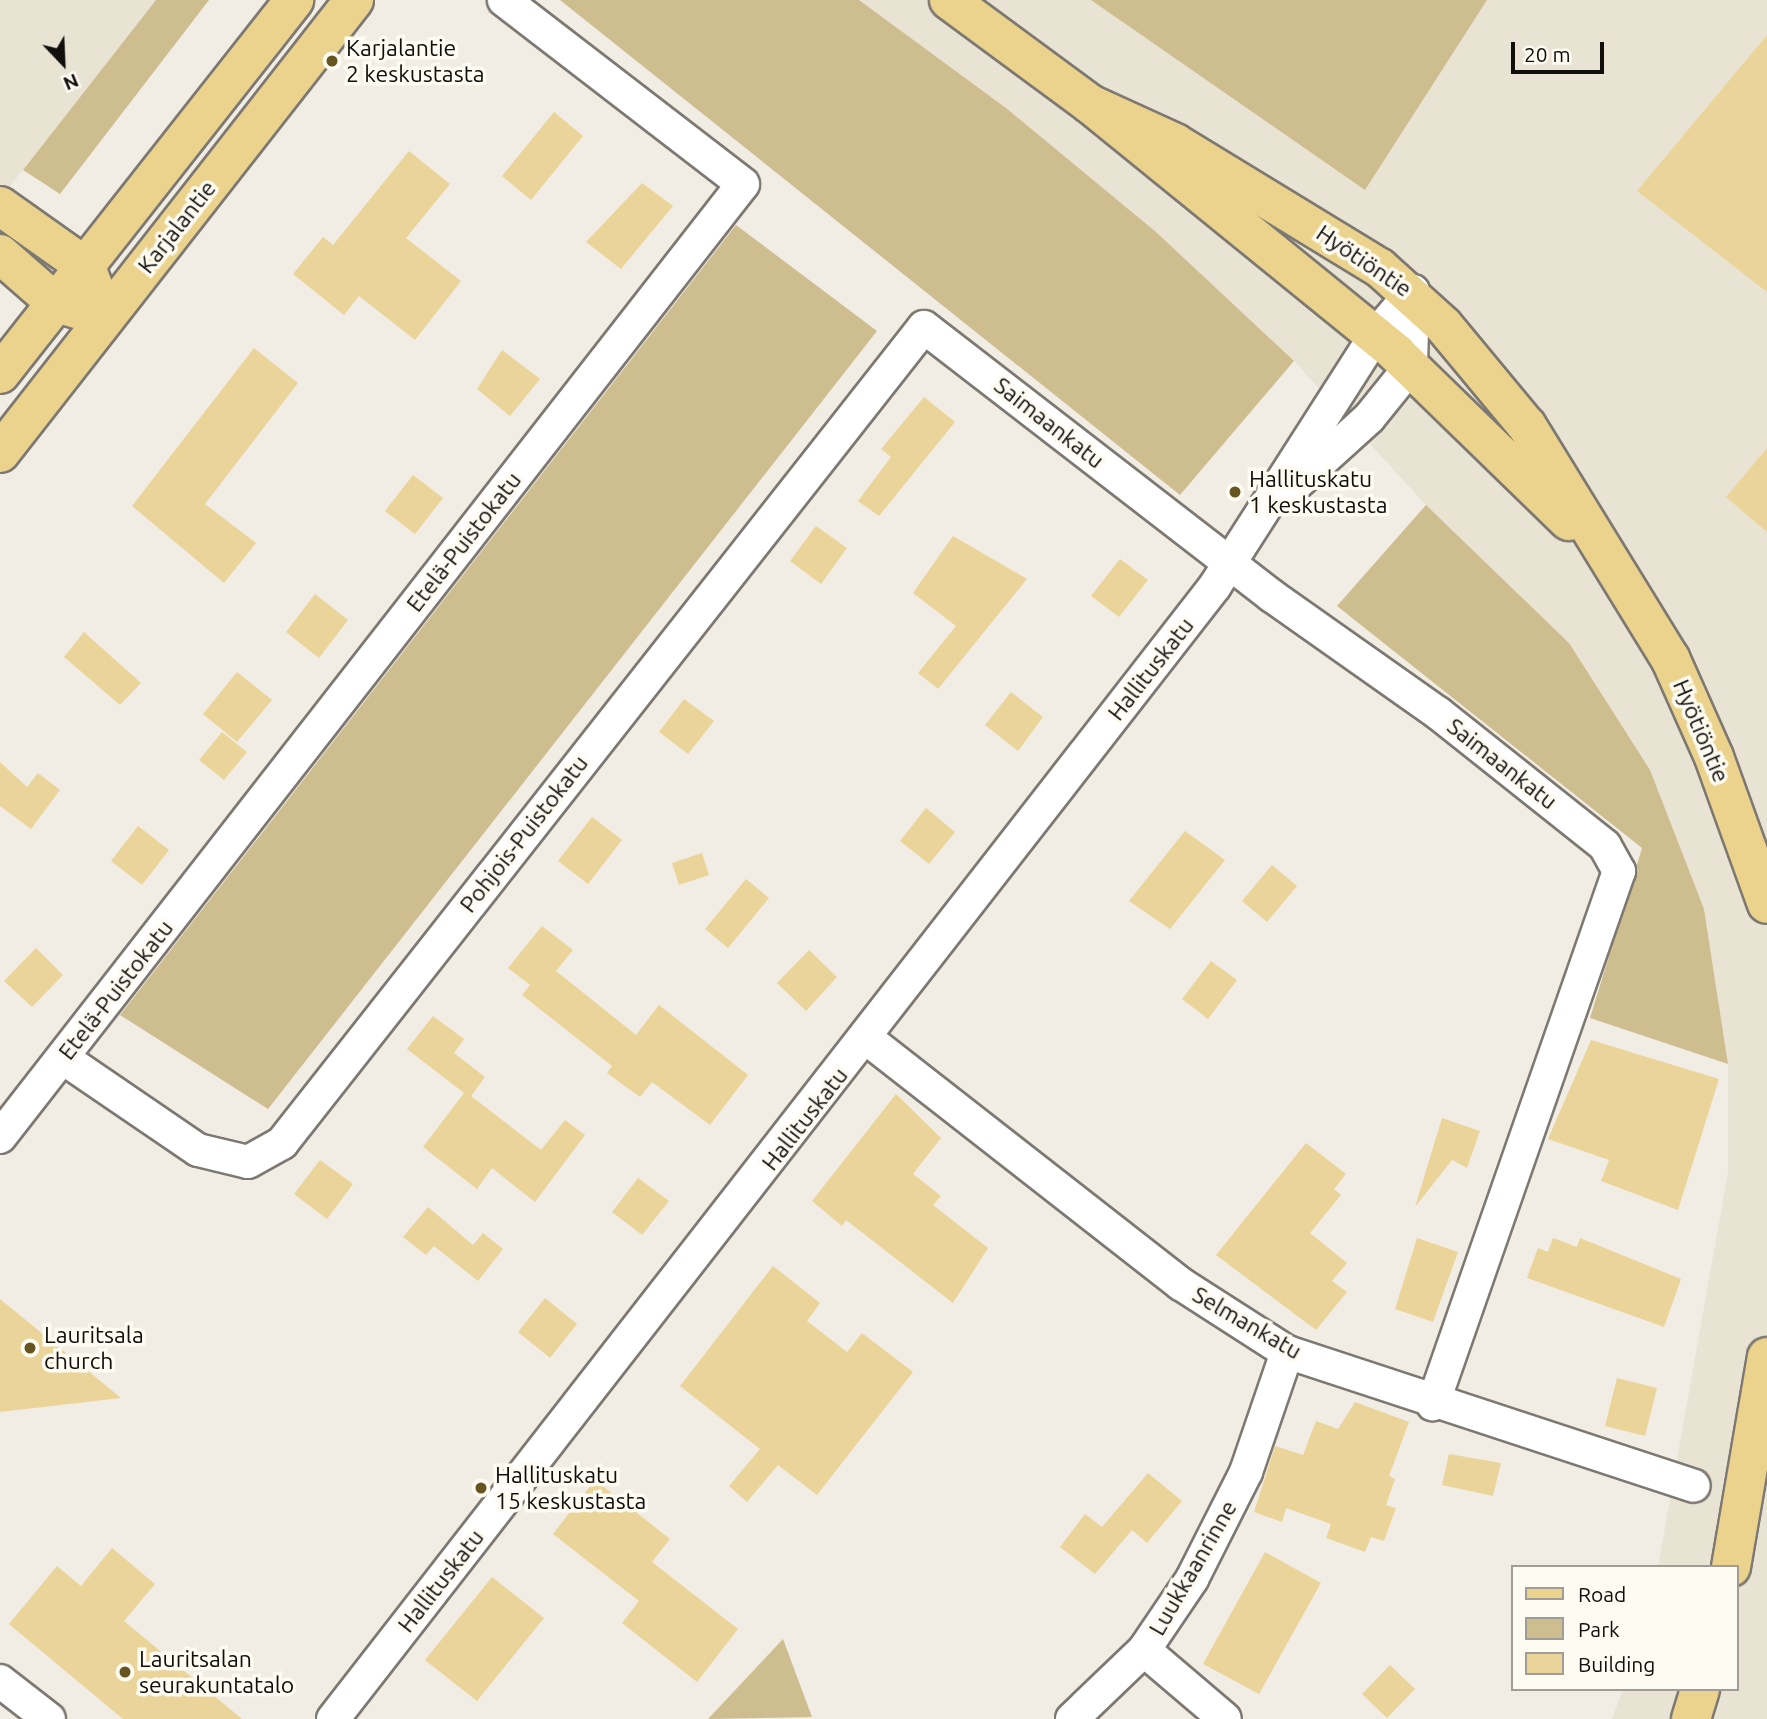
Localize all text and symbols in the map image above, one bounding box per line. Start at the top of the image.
north arrow [28,28,98,98]
scale bar [1515,28,1608,72]
place label: Karjalantie 2 keskustasta [346,34,484,88]
text: 20 m [1524,42,1571,66]
marker: Karjalantie 2 keskustasta [324,53,340,69]
text: N [60,69,82,95]
street label: Karjalantie [132,175,222,279]
street label: Hyötiöntie [1311,219,1417,303]
street label: Saimaankatu [989,372,1109,474]
place label: Hallituskatu 1 keskustasta [1249,465,1387,519]
street label: Etelä-Puistokatu [401,467,527,617]
marker: Hallituskatu 1 keskustasta [1227,484,1243,500]
street label: Hallituskatu [1102,612,1200,726]
street label: Hyötiöntie [1667,675,1735,787]
street label: Saimaankatu [1442,713,1562,815]
street label: Pohjois-Puistokatu [454,750,594,918]
street label: Etelä-Puistokatu [53,915,179,1065]
street label: Hallituskatu [756,1062,854,1176]
street label: Selmankatu [1188,1281,1306,1365]
place label: Lauritsala church [44,1321,144,1375]
marker: Lauritsala church [22,1340,38,1356]
place label: Hallituskatu 15 keskustasta [495,1461,646,1515]
marker: Hallituskatu 15 keskustasta [473,1480,489,1496]
street label: Luukkaanrinne [1143,1496,1243,1640]
street label: Hallituskatu [392,1524,490,1638]
legend [1512,1565,1739,1691]
text: Road [1578,1582,1626,1606]
text: Park [1578,1617,1620,1641]
place label: Lauritsalan seurakuntatalo [139,1645,294,1699]
text: Building [1578,1652,1655,1676]
marker: Lauritsalan seurakuntatalo [117,1664,133,1680]

